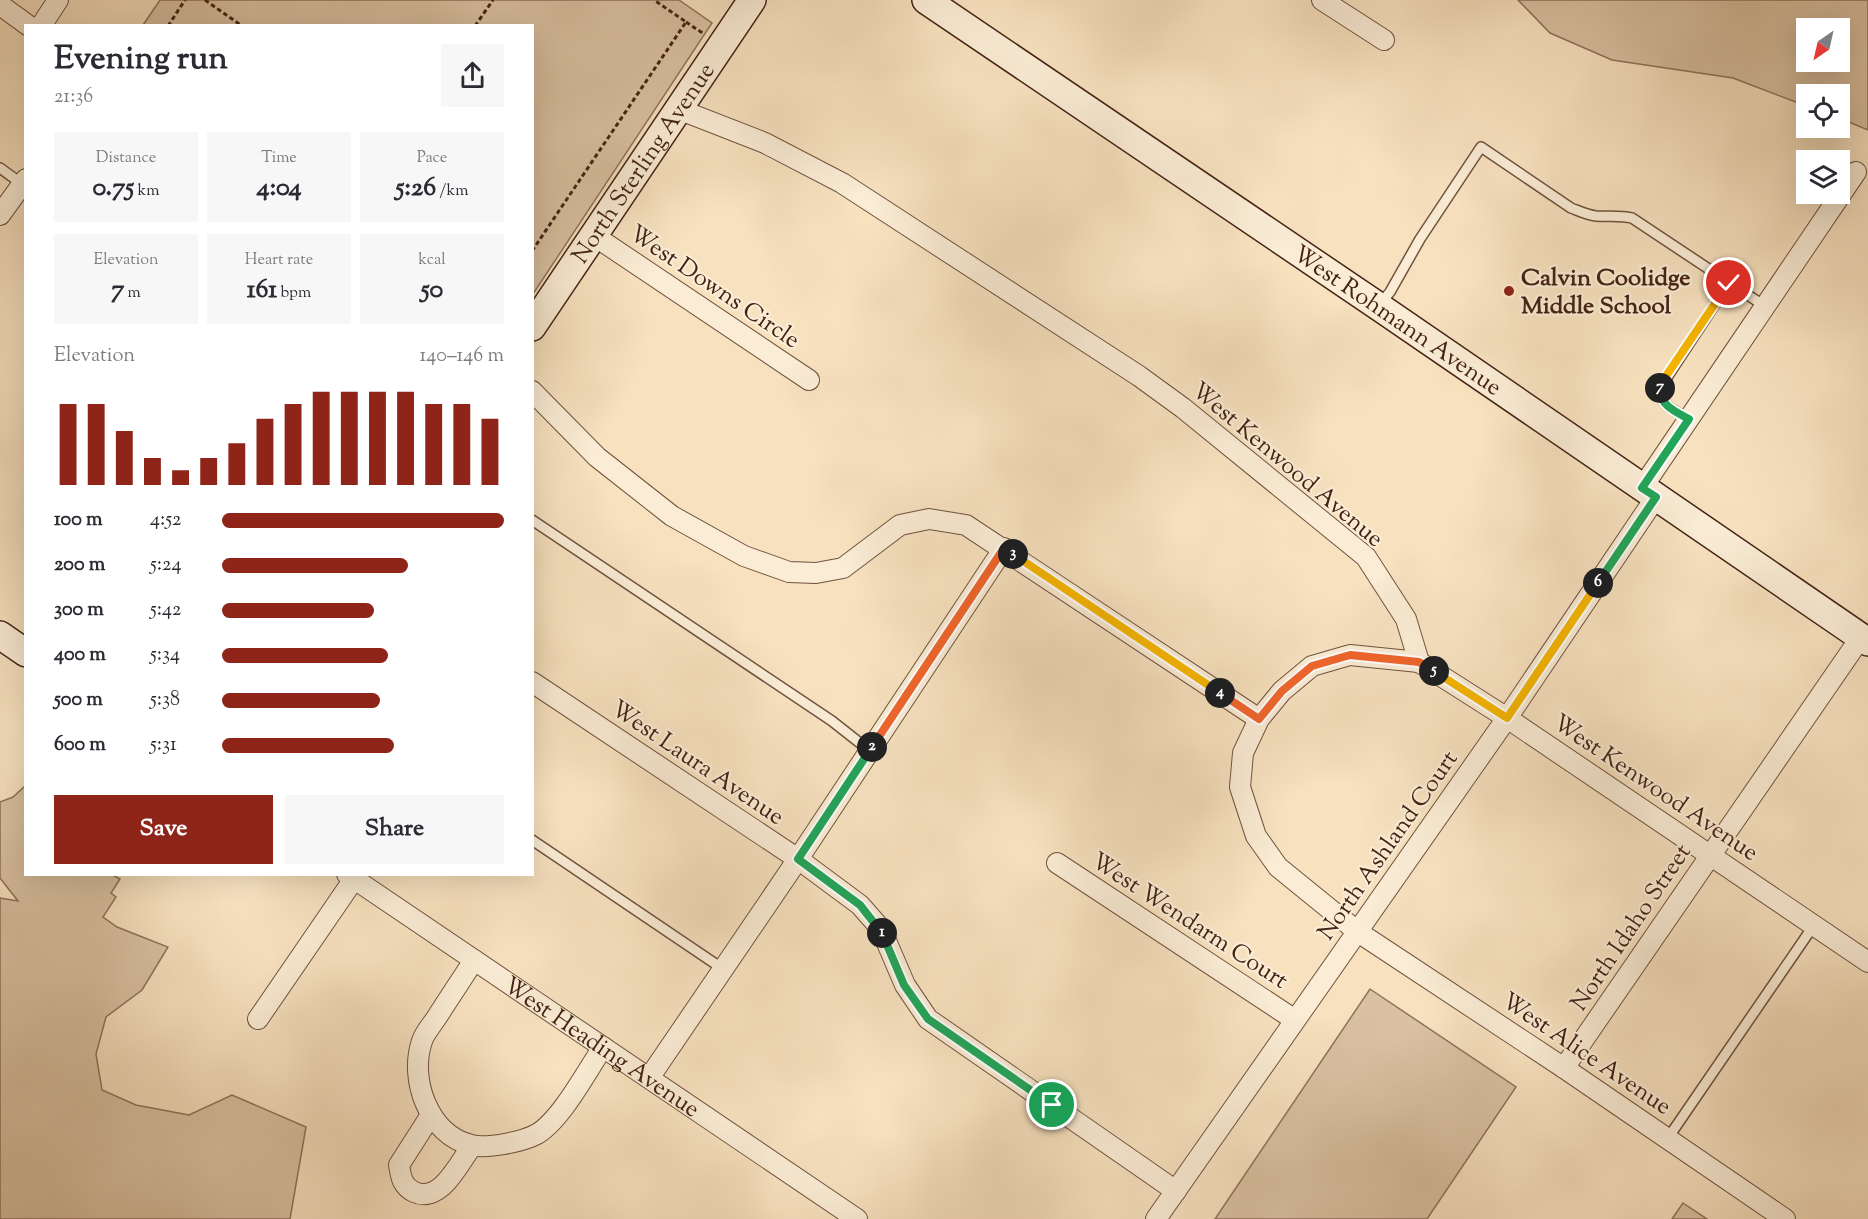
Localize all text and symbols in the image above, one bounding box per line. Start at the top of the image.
north arrow [1796,18,1850,72]
map controls [1796,18,1850,204]
text: Evening run [54,36,228,84]
button: share [441,44,504,107]
street label: North Sterling Avenue [564,57,724,271]
text: 21:36 [54,83,93,112]
button: locate [1796,84,1850,138]
text: Distance [96,147,156,170]
text: Time [261,147,297,170]
text: Pace [417,147,447,170]
button: layers [1796,150,1850,204]
text: 0.75 [93,170,134,207]
text: 4:04 [256,170,302,207]
text: 5:26 [395,170,436,207]
text: km [134,180,159,203]
text: /km [436,180,469,203]
street label: West Downs Circle [622,218,806,358]
street label: West Rohmann Avenue [1285,238,1508,405]
text: Elevation [94,249,158,272]
text: Heart rate [245,249,313,272]
text: kcal [418,249,446,272]
pin [1703,257,1754,308]
place label: Calvin Coolidge Middle School [1521,262,1691,324]
icon: check [1712,266,1745,299]
text: 7 [111,272,124,309]
text: 161 [247,272,277,309]
text: 50 [421,272,443,309]
text: m [124,282,141,305]
text: bpm [277,282,311,305]
marker: Calvin Coolidge Middle School [1502,284,1516,298]
text: Elevation [54,342,135,371]
text: 140–146 m [419,342,504,371]
pin: 7 [1645,373,1675,403]
street label: West Kenwood Avenue [1183,375,1390,556]
text: 7 [1656,376,1664,399]
text: 100 m [54,506,103,535]
text: 4:52 [150,506,181,535]
pin: 3 [998,539,1028,569]
text: 3 [1010,542,1016,565]
text: 200 m [54,551,105,580]
text: 5:24 [150,551,181,580]
pin: 6 [1583,568,1613,598]
text: 6 [1594,571,1602,594]
text: 300 m [54,596,104,625]
text: 5:42 [150,596,181,625]
text: 400 m [54,641,106,670]
text: 5:34 [150,641,180,670]
pin: 5 [1419,656,1449,686]
text: 5 [1431,659,1437,682]
pin: 4 [1205,678,1235,708]
text: 4 [1216,681,1224,704]
text: 500 m [54,686,103,715]
text: 5:38 [150,686,180,715]
street label: West Laura Avenue [603,693,790,834]
street label: West Kenwood Avenue [1545,707,1765,870]
text: 600 m [54,731,106,760]
text: 5:31 [150,731,177,760]
pin: 2 [857,732,887,762]
text: 2 [868,735,876,758]
street label: North Ashland Court [1310,744,1467,948]
button: Save [54,795,273,864]
button: Share [285,795,504,864]
street label: North Idaho Street [1563,838,1700,1018]
street label: West Wendarm Court [1084,845,1294,998]
pin: 1 [867,918,897,948]
text: 1 [879,921,885,944]
street label: West Heading Avenue [496,970,706,1127]
street label: West Alice Avenue [1494,985,1678,1124]
pin [1026,1079,1077,1130]
icon: arrive [1035,1088,1068,1121]

